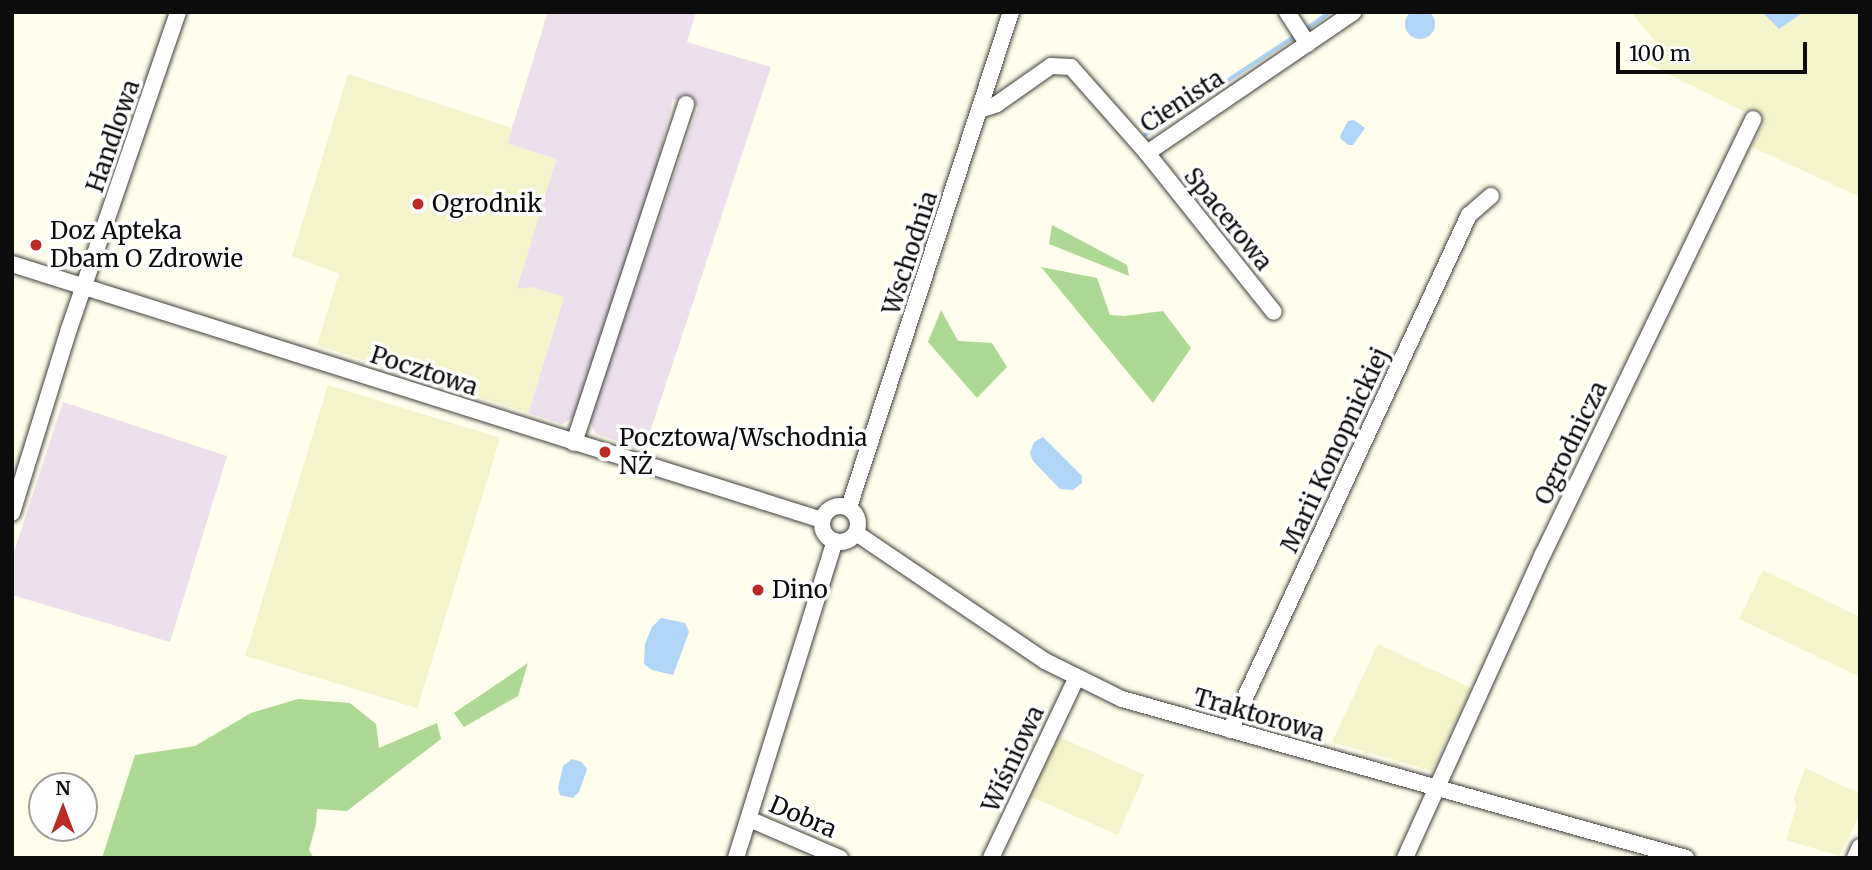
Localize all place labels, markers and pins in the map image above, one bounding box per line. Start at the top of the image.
place label: Ogrodnik [432,190,542,218]
marker: Ogrodnik [410,196,426,212]
place label: Doz Apteka Dbam O Zdrowie [50,217,243,273]
marker: Doz Apteka Dbam O Zdrowie [28,237,44,253]
place label: Pocztowa/Wschodnia NŻ [619,424,867,480]
marker: Pocztowa/Wschodnia NŻ [597,444,613,460]
place label: Dino [772,576,828,604]
marker: Dino [750,582,766,598]

